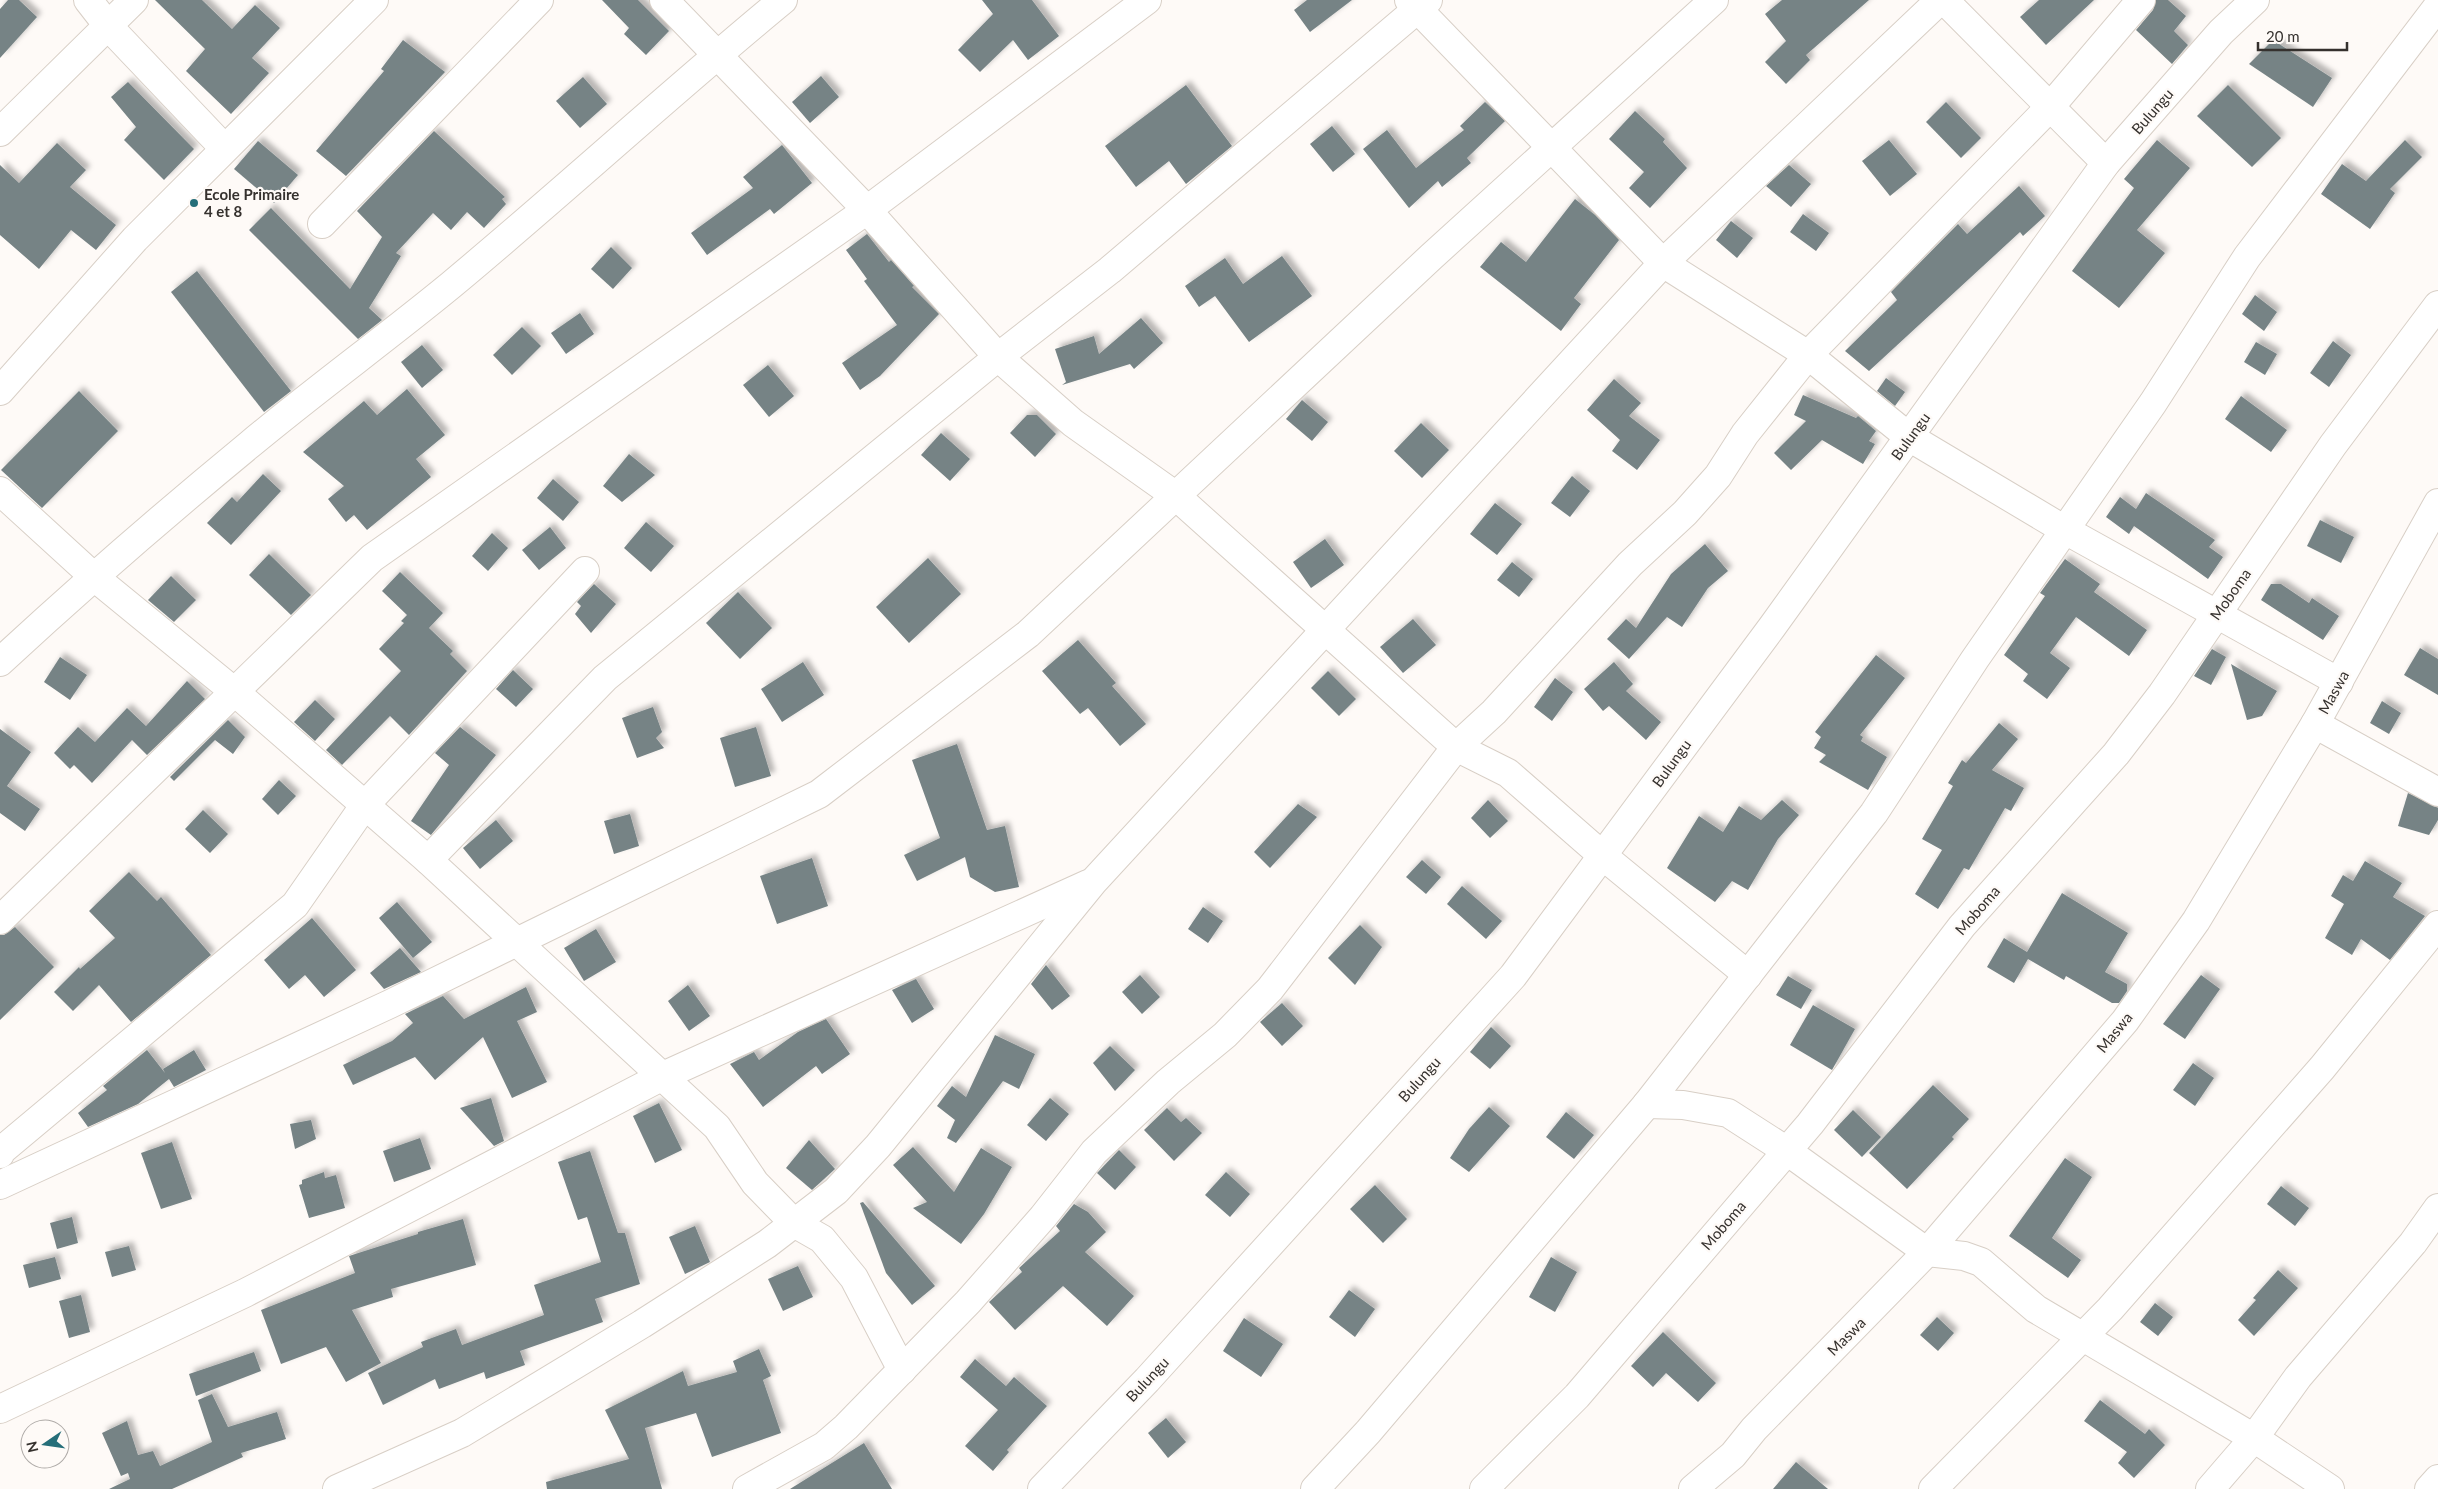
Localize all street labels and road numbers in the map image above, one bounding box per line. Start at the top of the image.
street label: Bulungu [2127,85,2177,137]
street label: Bulungu [1887,409,1933,463]
street label: Moboma [2206,565,2254,623]
street label: Maswa [2314,667,2352,717]
street label: Bulungu [1648,736,1694,790]
street label: Moboma [1951,882,2003,938]
street label: Maswa [2092,1008,2136,1056]
street label: Bulungu [1394,1053,1444,1105]
street label: Moboma [1697,1197,1749,1253]
street label: Maswa [1823,1313,1869,1359]
street label: Bulungu [1122,1353,1172,1405]

